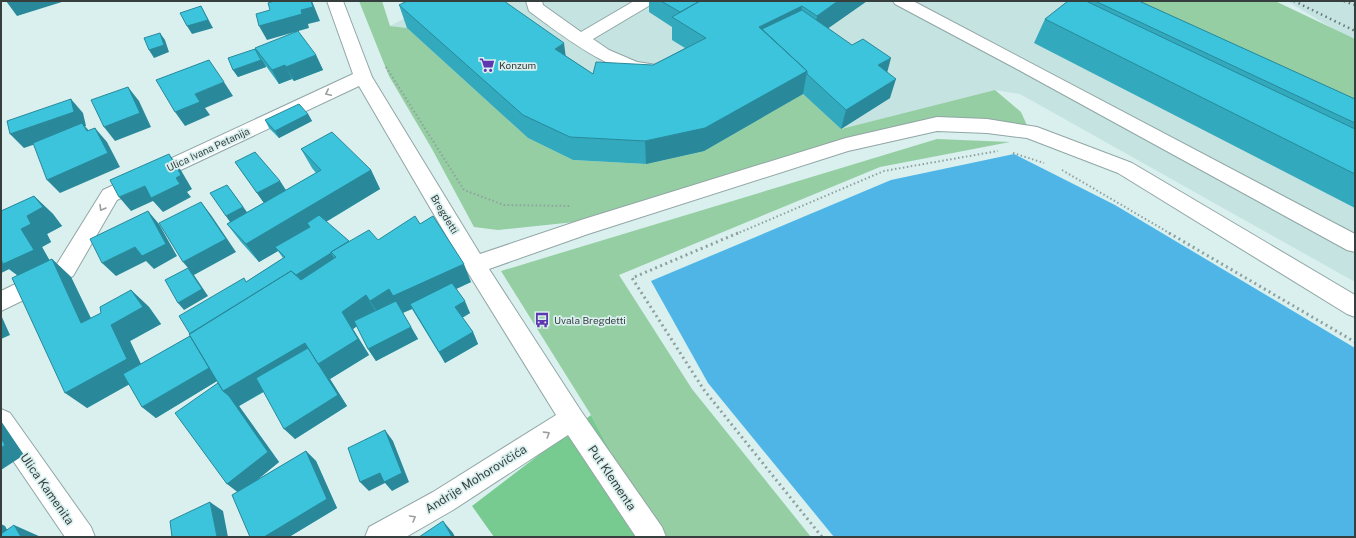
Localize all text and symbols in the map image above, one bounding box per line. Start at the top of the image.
supermarket icon: Konzum [478,56,496,74]
place label: Konzum [499,59,536,71]
one-way arrow [325,88,332,96]
street label: Ulica Ivana Petanija [165,124,251,174]
street label: Bregdetti [429,192,461,236]
one-way arrow [99,204,107,211]
bus stop icon: Uvala Bregdetti [533,311,551,329]
place label: Uvala Bregdetti [554,314,626,326]
one-way arrow [543,432,550,439]
street label: Andrije Mohorovičića [423,442,529,516]
street label: Put Klementa [585,443,639,513]
street label: Ulica Kamenita [17,451,77,527]
one-way arrow [409,515,416,522]

